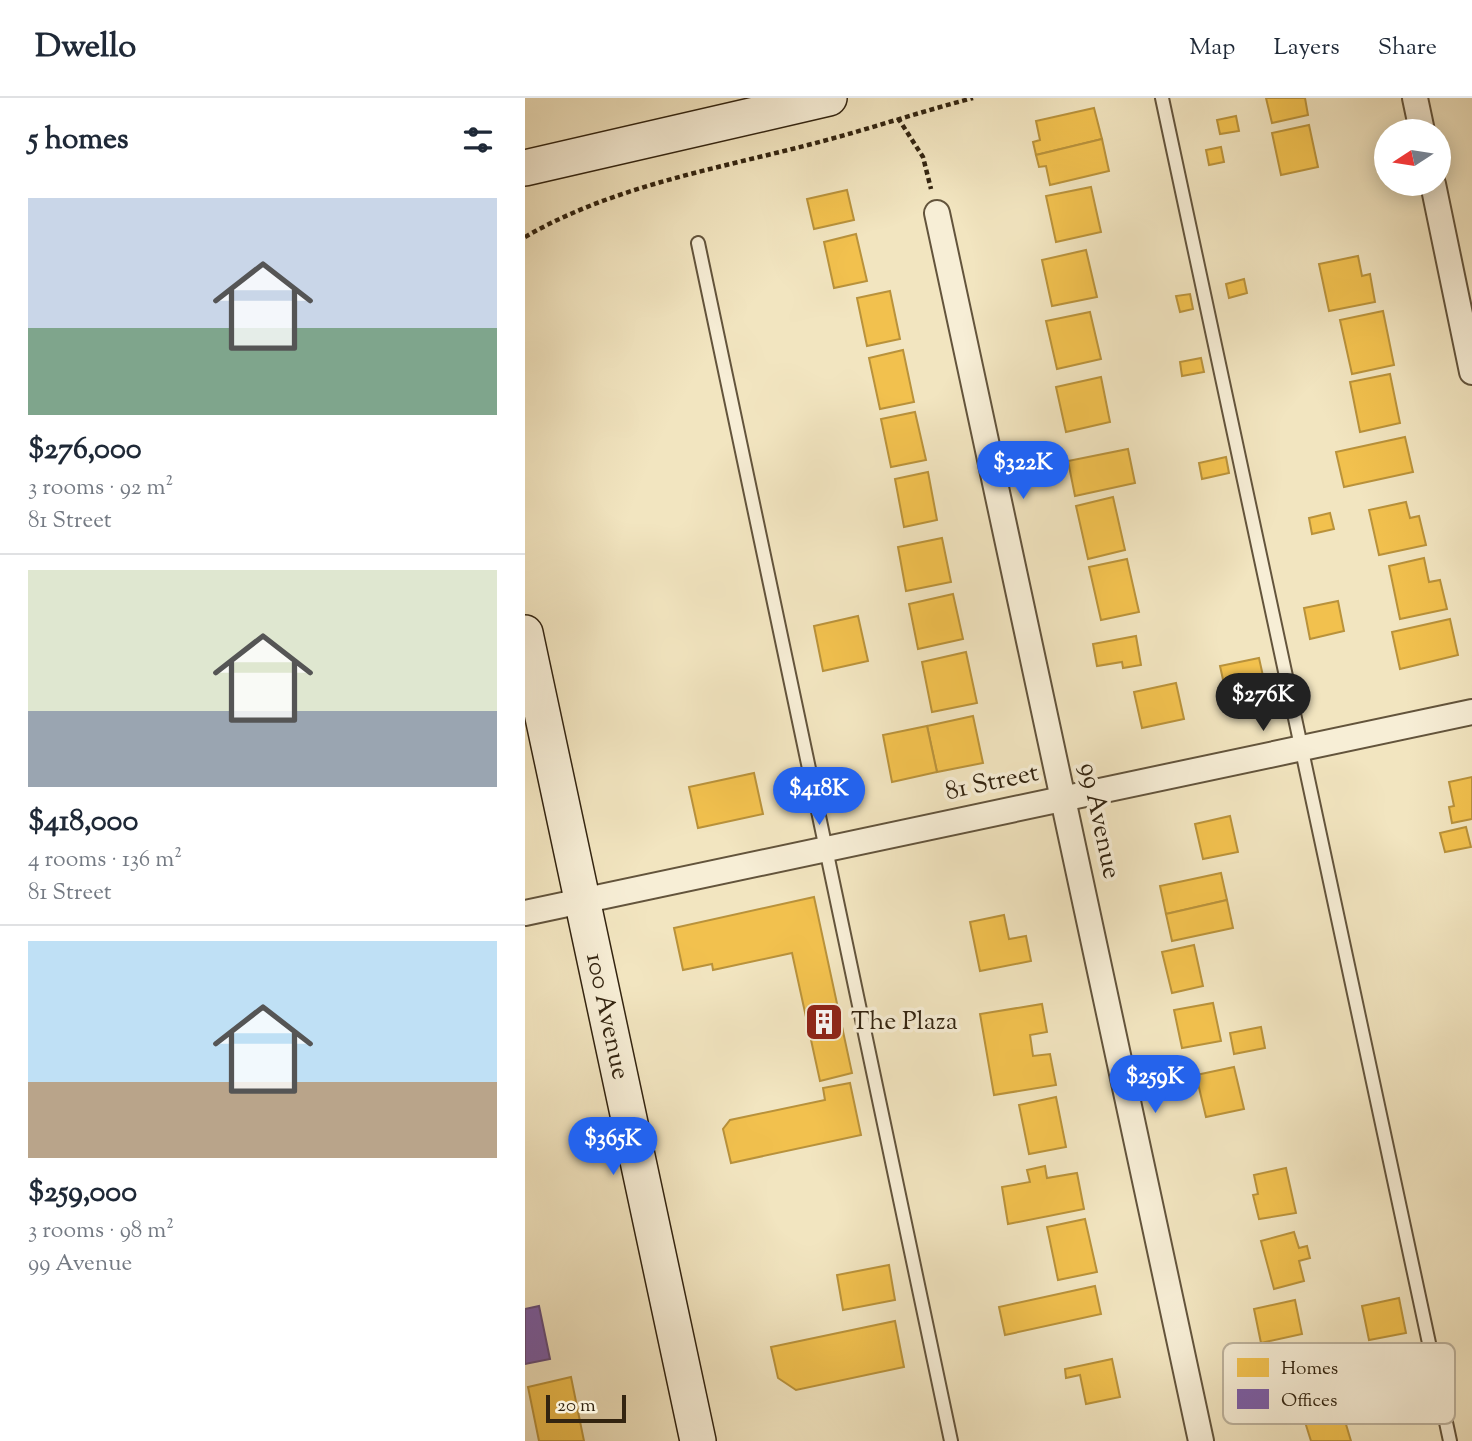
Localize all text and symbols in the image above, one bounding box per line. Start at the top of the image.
text: Dwello [35,24,136,72]
text: Map [1189,31,1235,65]
text: Layers [1273,31,1340,65]
text: Share [1378,31,1437,65]
text: 5 homes [28,119,129,162]
north arrow [1374,119,1451,196]
map controls [1374,119,1451,196]
icon: filters [459,121,497,159]
icon: home [200,243,326,369]
text: $276,000 [28,429,142,472]
pin: $322K [974,442,1072,501]
text: $322K [993,447,1053,480]
text: 3 rooms · 92 m² [28,472,173,505]
text: 81 Street [28,505,112,538]
icon: home [200,615,326,741]
pin: $276K [1214,674,1312,733]
text: $276K [1232,679,1294,712]
street label: 81 Street [942,755,1042,811]
street label: 99 Avenue [1069,760,1129,882]
pin: $418K [770,768,868,827]
text: $418K [789,773,849,806]
text: $418,000 [28,801,138,844]
text: 4 rooms · 136 m² [28,844,182,877]
text: 81 Street [28,877,112,910]
street label: 100 Avenue [576,950,639,1083]
icon: home [200,986,326,1112]
building icon: The Plaza [803,1001,845,1043]
place label: The Plaza [851,1004,958,1041]
pin: $259K [1106,1056,1204,1115]
text: $259K [1126,1061,1184,1094]
pin: $365K [564,1118,662,1177]
text: $365K [584,1123,642,1156]
text: $259,000 [28,1172,137,1215]
text: 3 rooms · 98 m² [28,1215,174,1248]
text: 99 Avenue [28,1248,132,1281]
legend [1223,1343,1455,1424]
text: Homes [1281,1356,1338,1383]
text: Offices [1281,1388,1337,1415]
scale bar [546,1392,627,1424]
text: 20 m [557,1393,596,1420]

